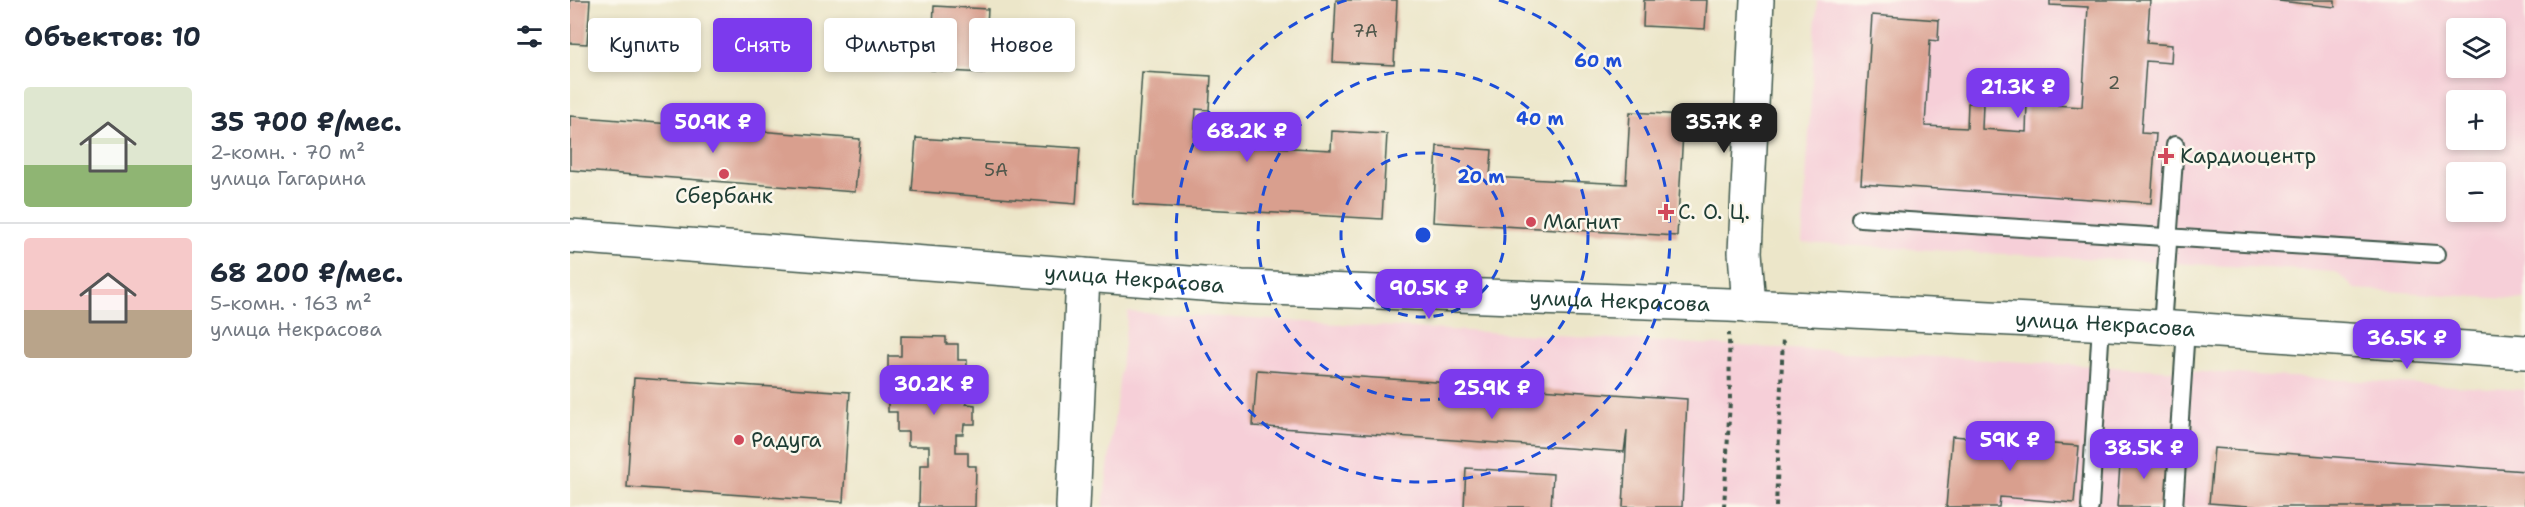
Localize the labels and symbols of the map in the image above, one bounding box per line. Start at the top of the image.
house number: 7А [1352,19,1378,43]
text: 60 m [1574,49,1622,73]
pin: 21.3K ₽ [1963,68,2073,119]
house number: 2 [2108,71,2120,95]
pin: 50.9K ₽ [658,103,768,154]
pin: 35.7K ₽ [1669,103,1779,154]
text: 40 m [1516,107,1564,131]
pin: 68.2K ₽ [1192,112,1302,163]
place label: Кардиоцентр [2180,142,2316,170]
marker: Кардиоцентр [2157,147,2175,165]
house number: 5А [984,158,1008,182]
text: 20 m [1457,165,1505,189]
marker: Сбербанк [717,167,731,181]
place label: Сбербанк [675,182,773,210]
place label: С. О. Ц. [1678,198,1750,226]
marker: С. О. Ц. [1659,205,1673,219]
place label: Магнит [1543,208,1622,236]
marker: Магнит [1524,215,1538,229]
centre of rings [1413,225,1433,245]
street label: улица Некрасова [1043,258,1225,300]
pin: 90.5K ₽ [1374,269,1484,320]
street label: улица Некрасова [1529,284,1711,318]
street label: улица Некрасова [2014,305,2196,343]
pin: 36.5K ₽ [2352,319,2462,370]
pin: 30.2K ₽ [879,365,989,416]
pin: 25.9K ₽ [1437,369,1547,420]
pin: 59K ₽ [1968,421,2052,472]
place label: Радуга [751,426,822,454]
pin: 38.5K ₽ [2089,429,2199,480]
marker: Радуга [732,433,746,447]

